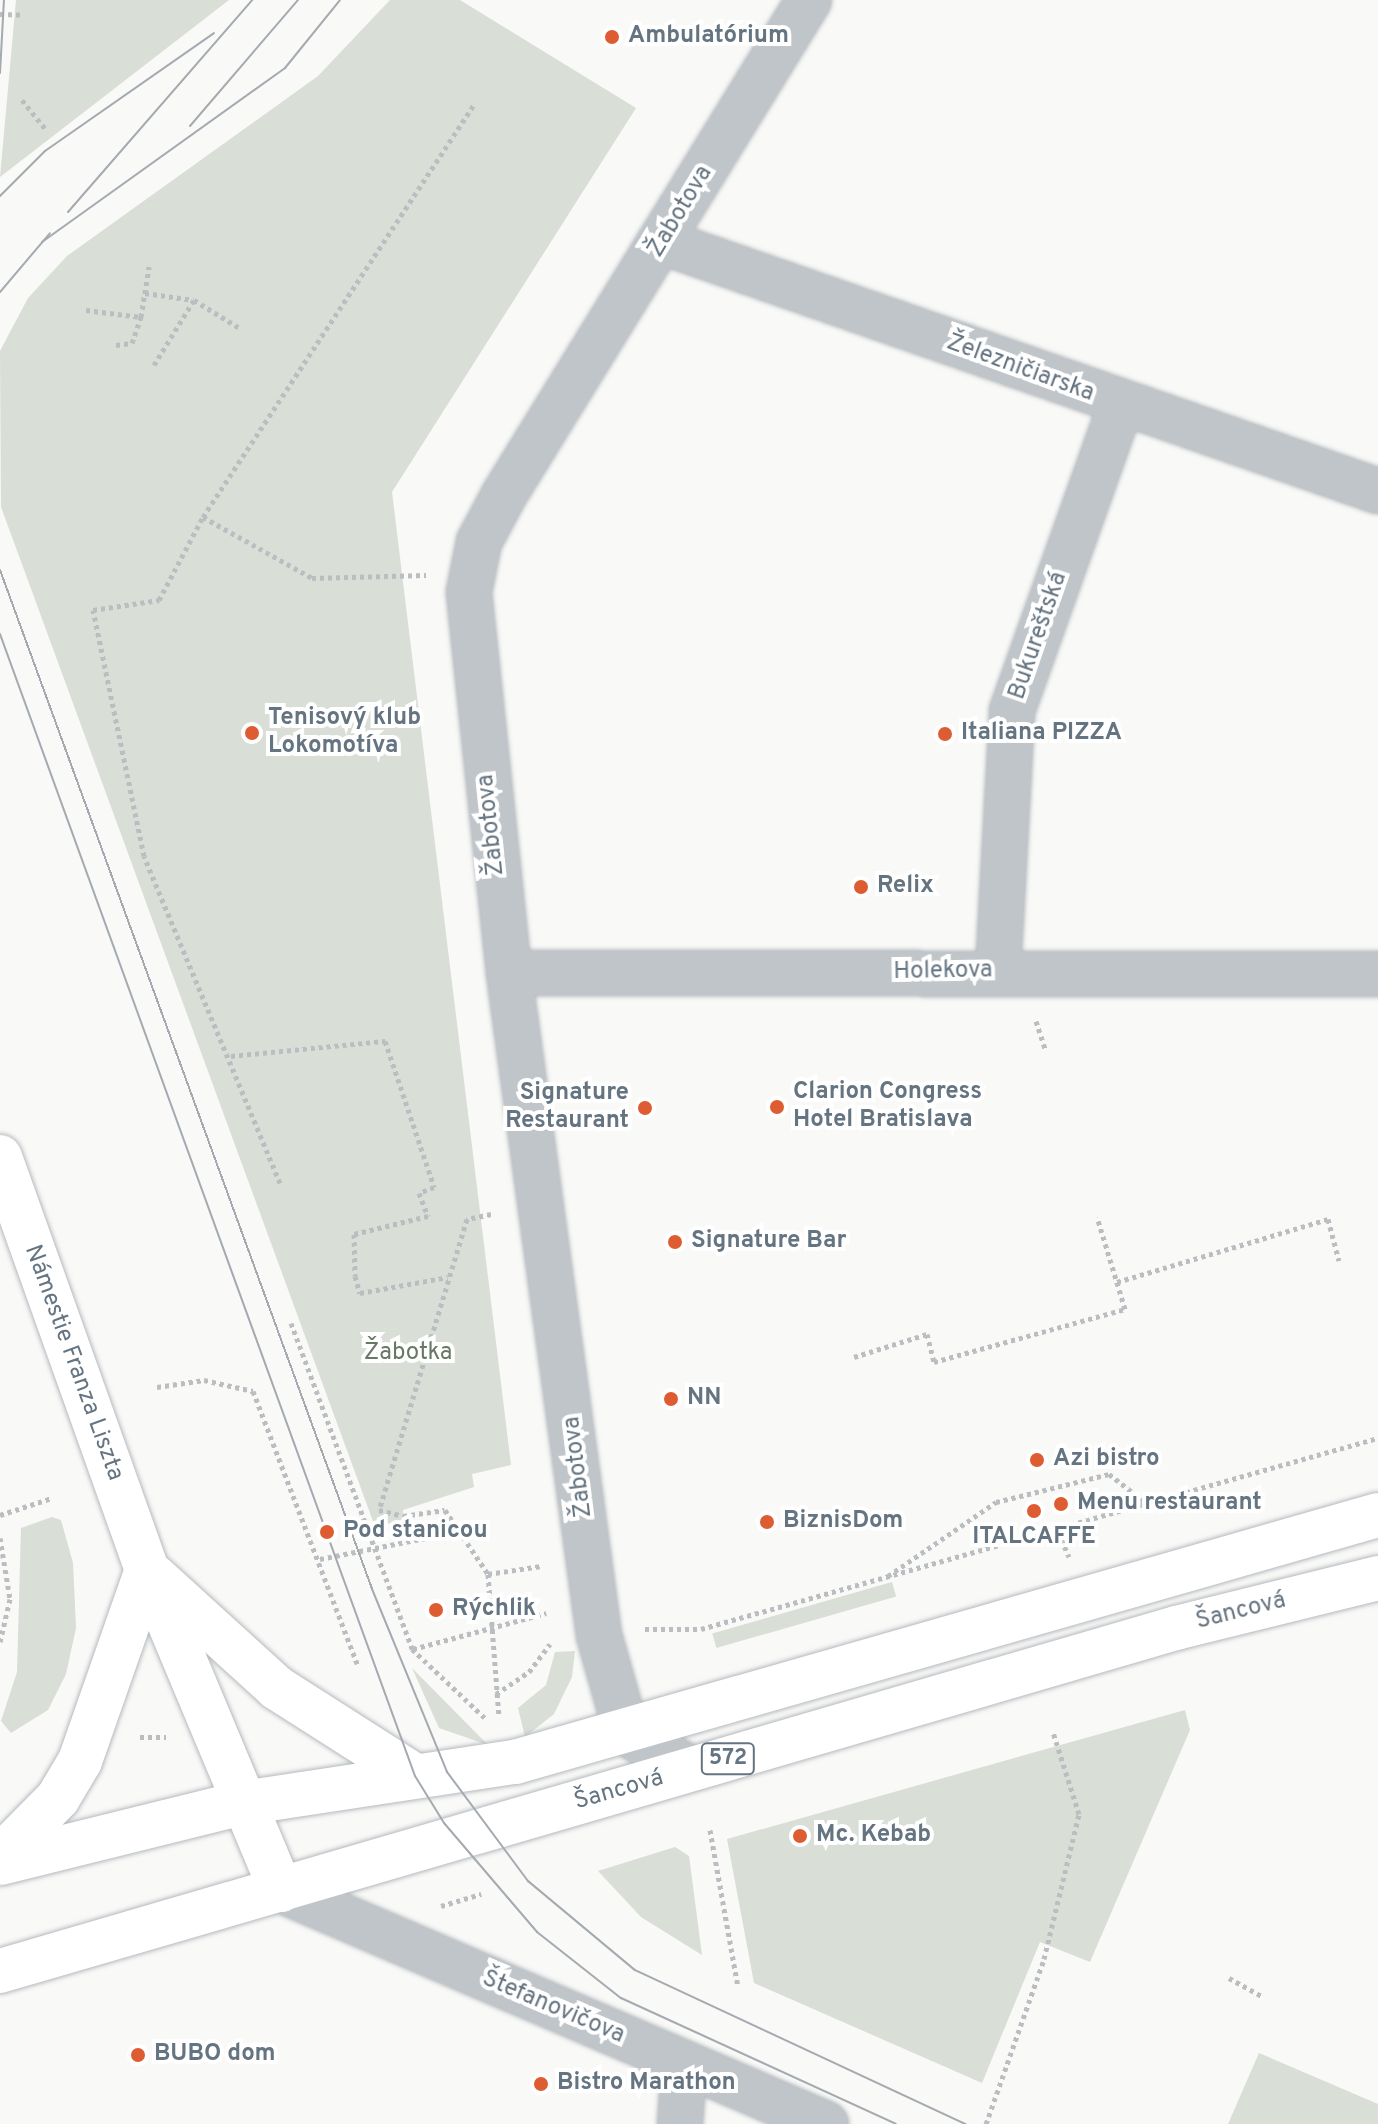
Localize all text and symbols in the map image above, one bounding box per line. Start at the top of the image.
place label: Ambulatórium [628,23,789,51]
marker: Ambulatórium [603,28,621,46]
street label: Žabotova [642,161,720,263]
street label: Železničiarska [942,329,1098,409]
street label: Bukureštská [1004,568,1074,704]
place label: Tenisový klub Lokomotíva [268,705,421,761]
place label: Italiana PIZZA [961,720,1122,748]
marker: Tenisový klub Lokomotíva [243,724,261,742]
marker: Italiana PIZZA [936,725,954,743]
street label: Žabotova [472,773,512,877]
place label: Relix [877,873,934,901]
marker: Relix [852,878,870,896]
street label: Holekova [893,957,993,987]
place label: Clarion Congress Hotel Bratislava [793,1079,982,1135]
place label: Signature Restaurant [505,1080,629,1136]
marker: Clarion Congress Hotel Bratislava [768,1098,786,1116]
marker: Signature Restaurant [636,1099,654,1117]
place label: Signature Bar [691,1228,847,1256]
marker: Signature Bar [666,1233,684,1251]
street label: Námestie Franza Liszta [17,1241,129,1485]
park label: Žabotka [364,1340,452,1368]
place label: NN [687,1385,721,1413]
marker: NN [662,1390,680,1408]
street label: Žabotova [559,1415,599,1519]
place label: Azi bistro [1053,1446,1160,1474]
marker: Azi bistro [1028,1451,1046,1469]
place label: Menu restaurant [1077,1490,1262,1518]
marker: Menu restaurant [1052,1495,1070,1513]
marker: ITALCAFFE [1025,1502,1043,1520]
place label: BiznisDom [783,1508,903,1536]
marker: BiznisDom [758,1513,776,1531]
place label: Pod stanicou [343,1518,488,1546]
marker: Pod stanicou [318,1523,336,1541]
place label: ITALCAFFE [972,1524,1096,1552]
street label: Šancová [1193,1587,1289,1637]
place label: Rýchlik [452,1596,536,1624]
marker: Rýchlik [427,1601,445,1619]
road number: 572 [700,1741,756,1777]
street label: Šancová [571,1765,667,1817]
place label: Mc. Kebab [816,1822,931,1850]
marker: Mc. Kebab [791,1827,809,1845]
street label: Štefanovičova [477,1965,629,2051]
place label: BUBO dom [154,2041,276,2069]
marker: BUBO dom [129,2046,147,2064]
place label: Bistro Marathon [557,2070,736,2098]
marker: Bistro Marathon [532,2075,550,2093]

